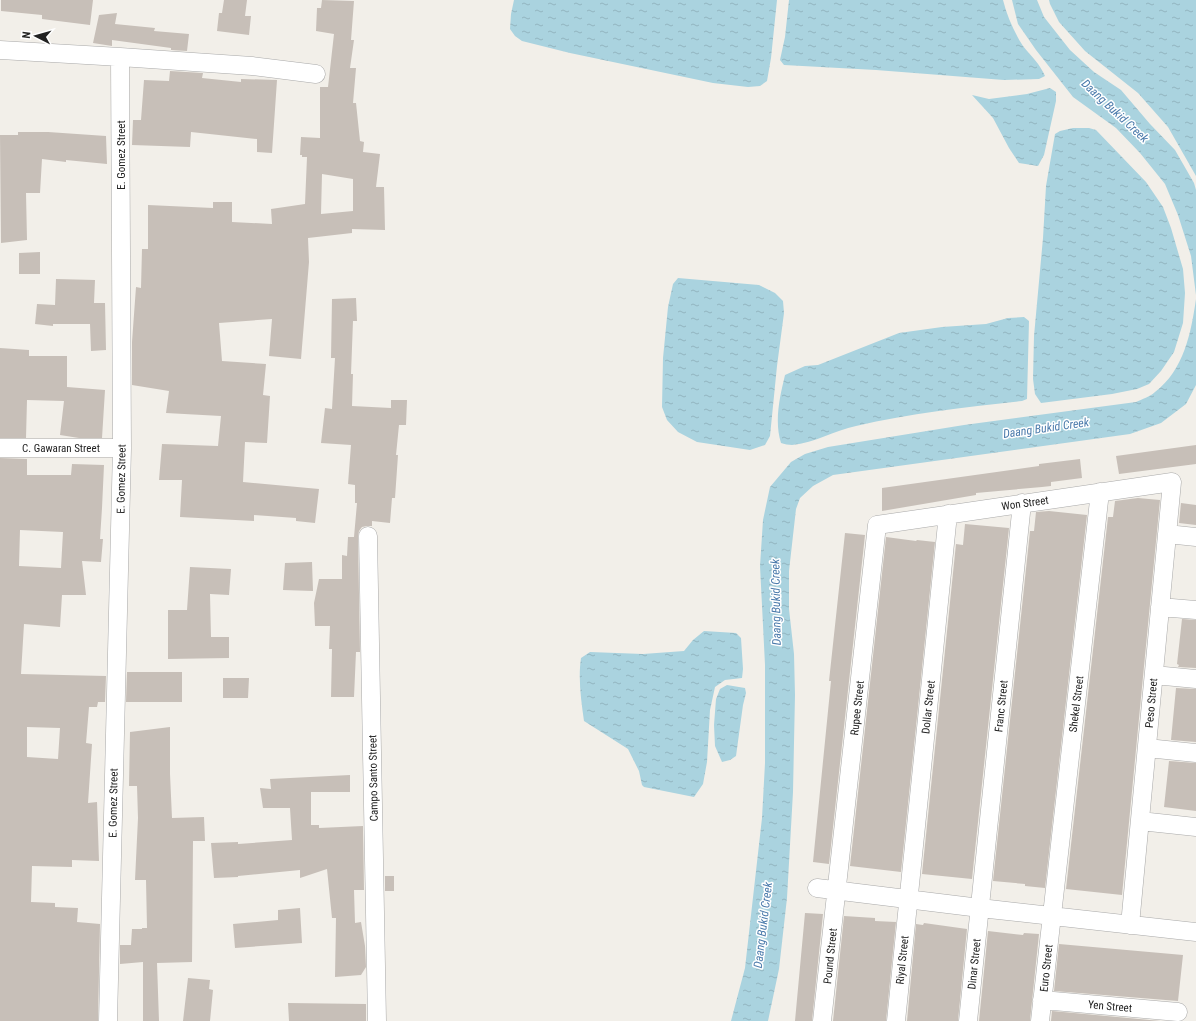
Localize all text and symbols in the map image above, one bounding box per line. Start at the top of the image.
north arrow [16,16,56,56]
text: N [20,31,33,39]
water label: Daang Bukid Creek [1079,76,1152,146]
street label: E. Gomez Street [115,120,128,190]
water label: Daang Bukid Creek [1002,415,1091,441]
street label: C. Gawaran Street [22,442,100,455]
street label: E. Gomez Street [114,444,129,514]
street label: Won Street [1001,494,1049,513]
water label: Daang Bukid Creek [768,558,784,645]
street label: Shekel Street [1067,675,1086,733]
street label: Peso Street [1143,678,1160,729]
street label: Franc Street [992,679,1011,733]
street label: Rupee Street [848,680,867,736]
street label: Dollar Street [919,680,938,734]
street label: Campo Santo Street [366,735,381,821]
street label: E. Gomez Street [106,768,121,838]
water label: Daang Bukid Creek [751,880,775,969]
street label: Pound Street [821,928,840,985]
street label: Riyal Street [893,935,912,985]
street label: Dinar Street [965,938,984,990]
street label: Euro Street [1038,944,1055,992]
street label: Yen Street [1087,998,1133,1015]

